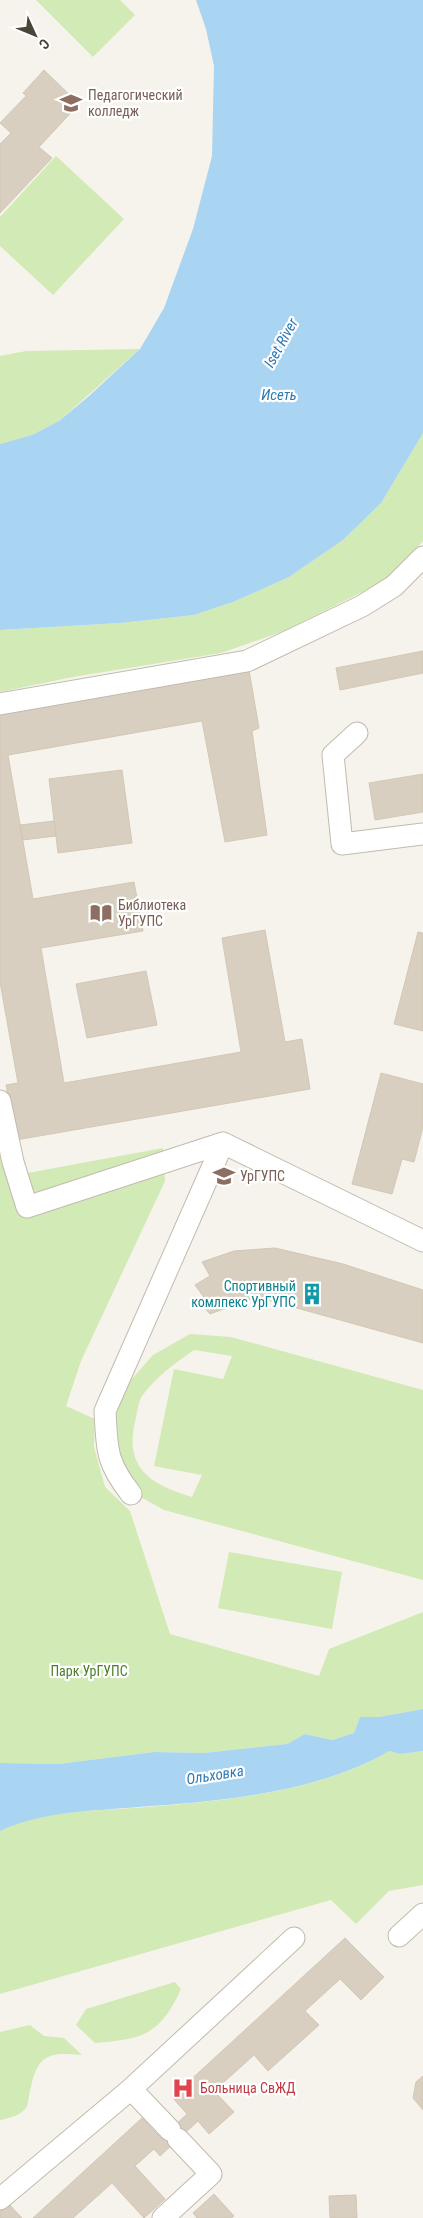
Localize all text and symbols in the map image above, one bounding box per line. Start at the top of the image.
north arrow [10,10,60,60]
text: С [36,36,53,52]
place label: Педагогический колледж [88,87,183,119]
school or university icon: Педагогический колледж [58,90,84,116]
water label: Iset River [260,315,302,371]
water label: Исеть [261,386,297,404]
place label: Библиотека УрГУПС [118,897,186,929]
library icon: Библиотека УрГУПС [88,900,114,926]
school or university icon: УрГУПС [211,1163,237,1189]
place label: УрГУПС [240,1168,285,1184]
place label: Спортивный комлпекс УрГУПС [191,1278,296,1310]
building icon: Спортивный комлпекс УрГУПС [299,1281,325,1307]
park label: Парк УрГУПС [50,1663,128,1679]
water label: Ольховка [185,1762,245,1788]
hospital icon: Больница СвЖД [170,2075,196,2101]
place label: Больница СвЖД [200,2080,295,2096]

